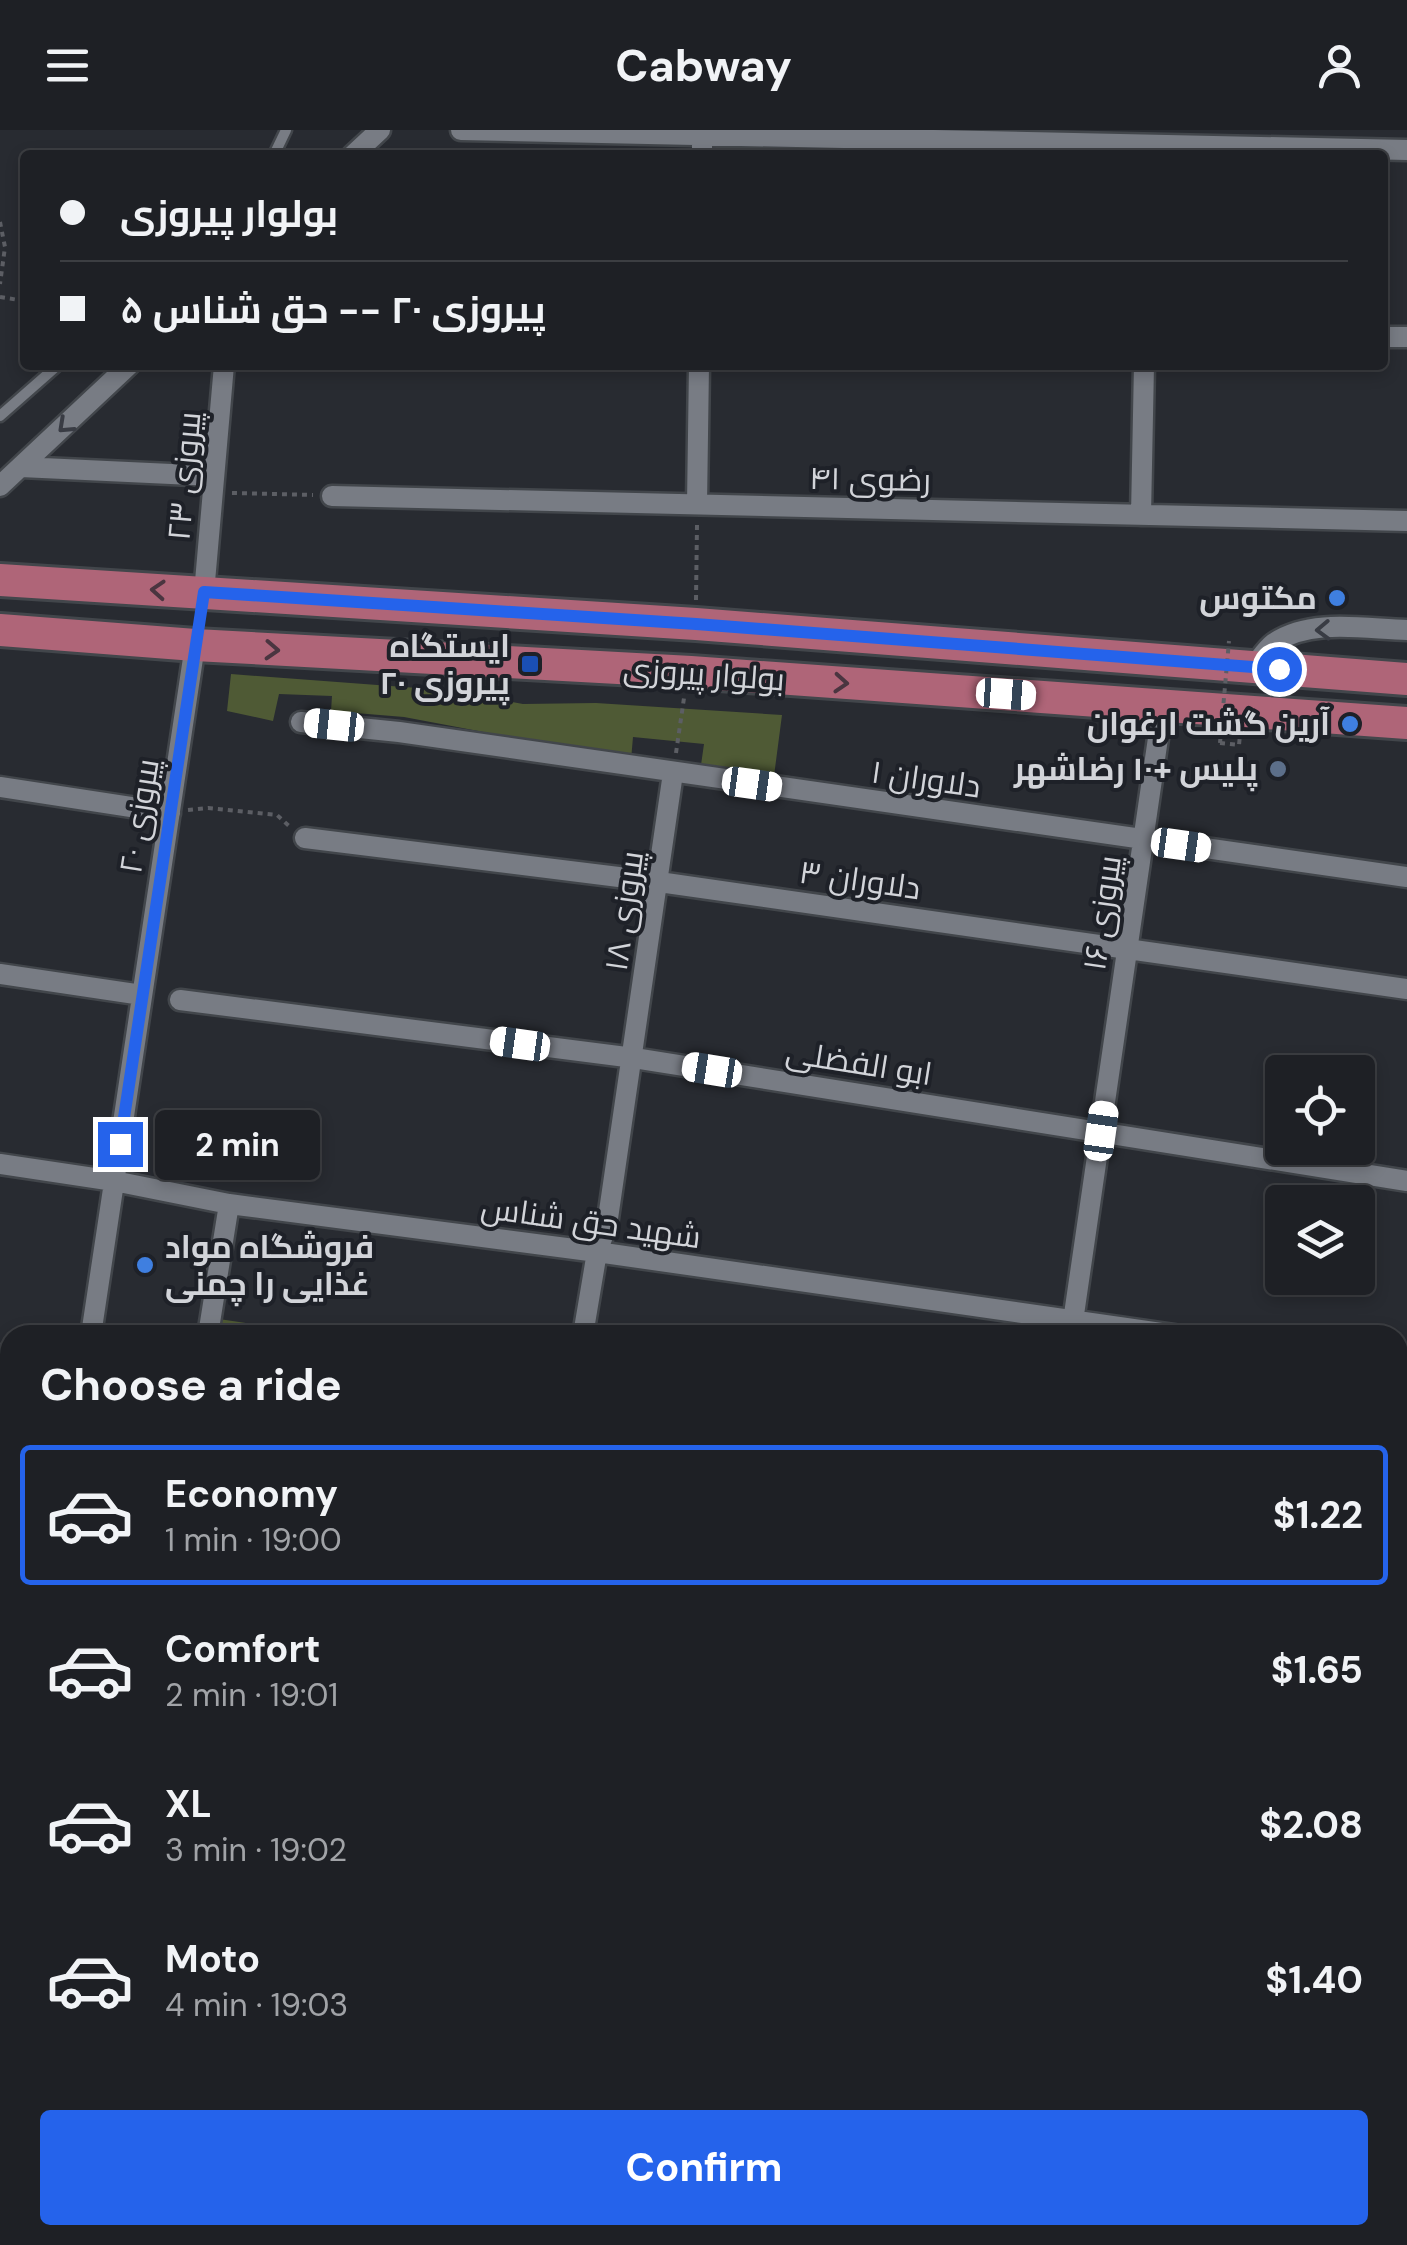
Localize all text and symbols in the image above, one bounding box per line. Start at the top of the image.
text: Cabway [615,36,792,95]
icon: menu [40,38,95,93]
icon: person [1312,38,1367,93]
text: بولوار پیروزی [120,189,338,239]
text: پیروزی ۲۰ -- حق شناس ۵ [120,285,546,335]
street label: پیروزی ۲۳ [157,409,211,542]
one-way arrow [58,414,76,432]
street label: رضوی ۴۱ [809,457,931,501]
place label: مکتوس [1199,577,1317,619]
one-way arrow [149,580,165,601]
marker: مکتوس [1326,587,1348,609]
one-way arrow [1315,619,1331,640]
place label: ایستگاه پیروزی ۲۰ [379,625,510,706]
one-way arrow [264,639,280,660]
street label: بولوار پیروزی [622,647,786,701]
route start [1257,647,1302,692]
marker: ایستگاه پیروزی ۲۰ [519,653,541,675]
one-way arrow [833,671,849,693]
car [975,677,1037,711]
place label: آرین گشت ارغوان [1087,703,1330,745]
car [303,707,365,743]
marker: آرین گشت ارغوان [1339,713,1361,735]
place label: پلیس +۱۰ رضاشهر [1013,748,1258,792]
street label: دلاوران ۱ [868,751,984,807]
street label: پیروزی ۲۰ [109,755,169,876]
marker: پلیس +۱۰ رضاشهر [1267,758,1289,780]
car [720,765,784,803]
car [1149,826,1213,864]
street label: پیروزی ۱۸ [595,848,653,974]
street label: دلاوران ۳ [797,851,923,909]
street label: پیروزی ۱۶ [1073,852,1131,973]
car [488,1025,552,1063]
street label: ابو الفضلی [783,1031,935,1095]
car [680,1050,744,1090]
map controls [1265,1055,1375,1295]
button: locate [1265,1055,1375,1165]
car [1082,1099,1120,1163]
callout: 2 min [155,1109,320,1179]
route end [98,1122,143,1167]
text: 2 min [195,1124,280,1166]
button: layers [1265,1185,1375,1295]
street label: شهید حق شناس [478,1186,704,1258]
place label: فروشگاه مواد غذایی را چمنی [165,1226,374,1307]
marker: فروشگاه مواد غذایی را چمنی [134,1254,156,1276]
text: Choose a ride [40,1355,342,1414]
text: Economy [165,1469,338,1519]
icon: car [45,1470,135,1560]
text: $1.22 [1273,1490,1363,1540]
text: 1 min · 19:00 [165,1519,342,1561]
text: Comfort [165,1624,321,1674]
icon: car [45,1625,135,1715]
text: $1.65 [1271,1645,1363,1695]
text: 2 min · 19:01 [165,1674,338,1716]
text: XL [165,1779,212,1829]
icon: car [45,1780,135,1870]
text: $2.08 [1259,1800,1363,1850]
text: 3 min · 19:02 [165,1829,347,1871]
text: Moto [165,1934,260,1984]
icon: car [45,1935,135,2025]
text: $1.40 [1265,1955,1363,2005]
text: 4 min · 19:03 [165,1984,348,2026]
button: Confirm [40,2110,1368,2225]

